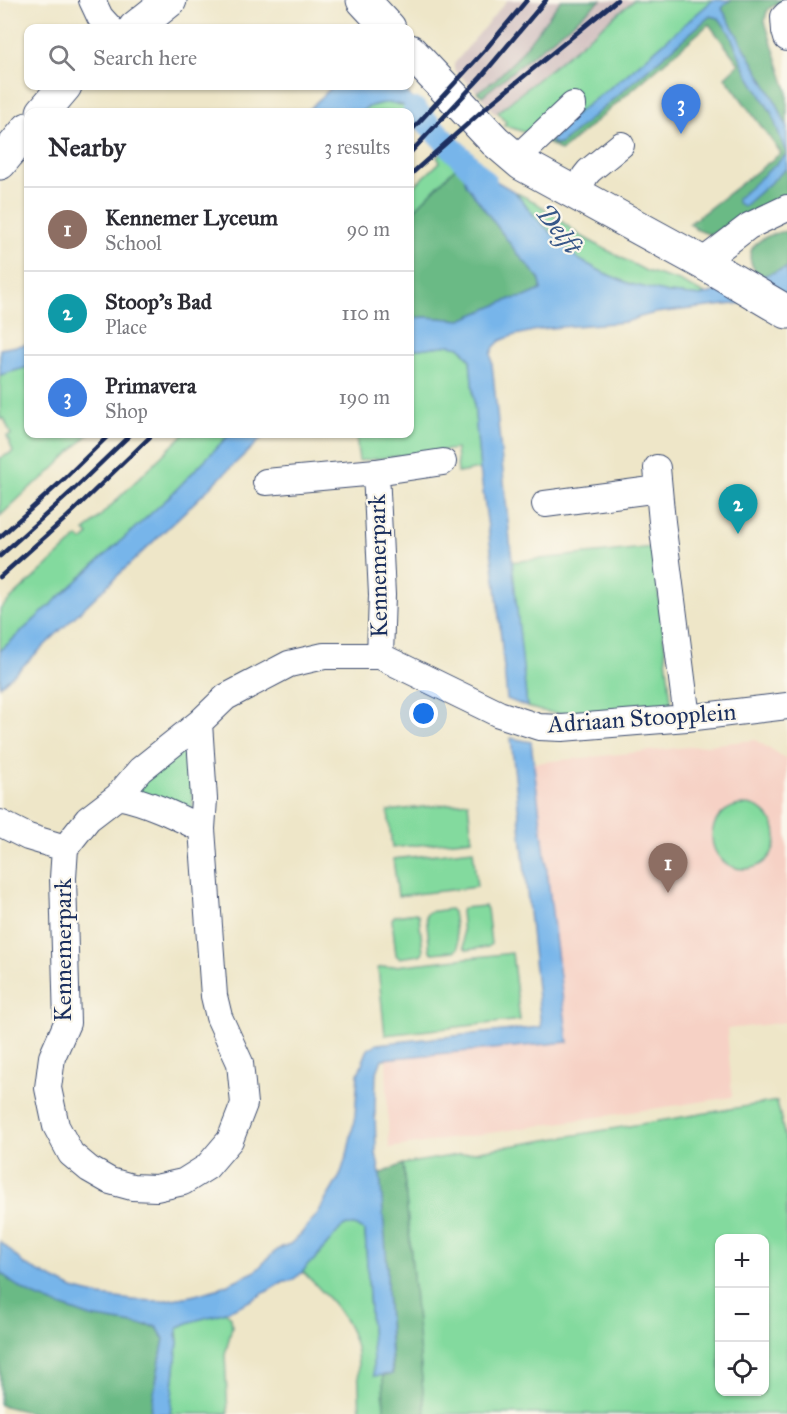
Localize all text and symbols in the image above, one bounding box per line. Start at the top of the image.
search box [24,24,414,90]
icon: search [45,41,78,74]
text: Search here [93,44,197,71]
pin: 3 [662,84,700,134]
text: Nearby [48,131,126,163]
text: 3 results [324,135,390,159]
water label: Delft [529,197,590,262]
text: Kennemer Lyceum [105,204,278,231]
text: 1 [64,217,71,241]
text: 90 m [347,217,390,241]
text: School [105,231,162,255]
text: Stoop's Bad [105,288,212,315]
text: 2 [63,301,72,325]
text: 110 m [342,301,390,325]
text: Place [105,315,147,339]
text: Primavera [105,372,196,399]
text: 3 [64,385,72,409]
text: 190 m [339,385,390,409]
text: Shop [105,399,148,423]
pin: 2 [718,484,758,534]
street label: Kennemerpark [362,493,394,638]
street label: Adriaan Stoopplein [546,696,737,740]
your location [409,699,438,728]
pin: 1 [648,844,688,893]
street label: Kennemerpark [48,877,78,1022]
map controls [715,1234,769,1396]
button: + [715,1234,769,1288]
button: − [715,1288,769,1342]
button: locate [715,1342,769,1396]

